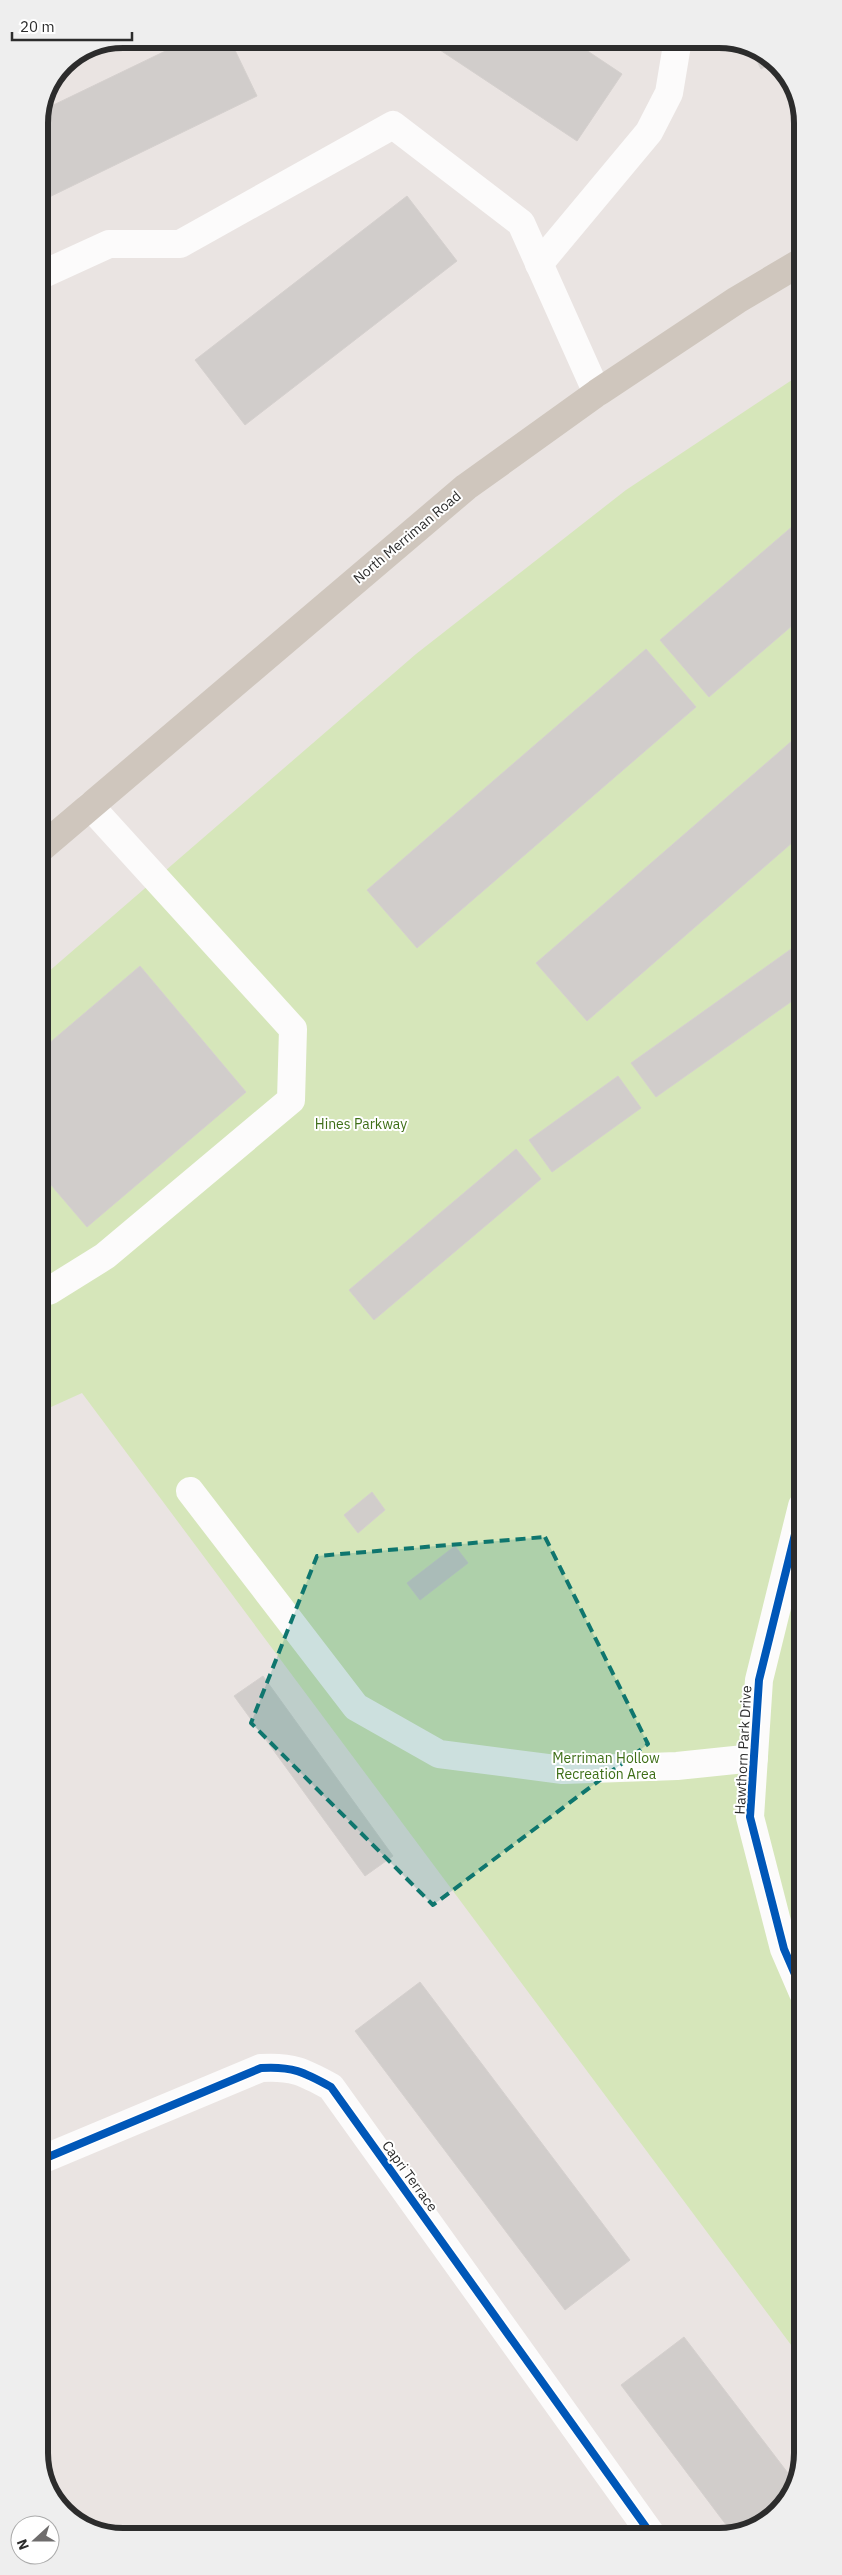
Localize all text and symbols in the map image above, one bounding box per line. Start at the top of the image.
scale bar [12,10,132,42]
text: 20 m [20,17,55,36]
street label: North Merriman Road [349,487,465,587]
park label: Hines Parkway [315,1115,407,1133]
street label: Hawthorn Park Drive [731,1685,755,1815]
park label: Merriman Hollow Recreation Area [552,1749,660,1783]
street label: Capri Terrace [378,2137,442,2215]
north arrow [10,2515,60,2565]
text: N [13,2537,33,2553]

